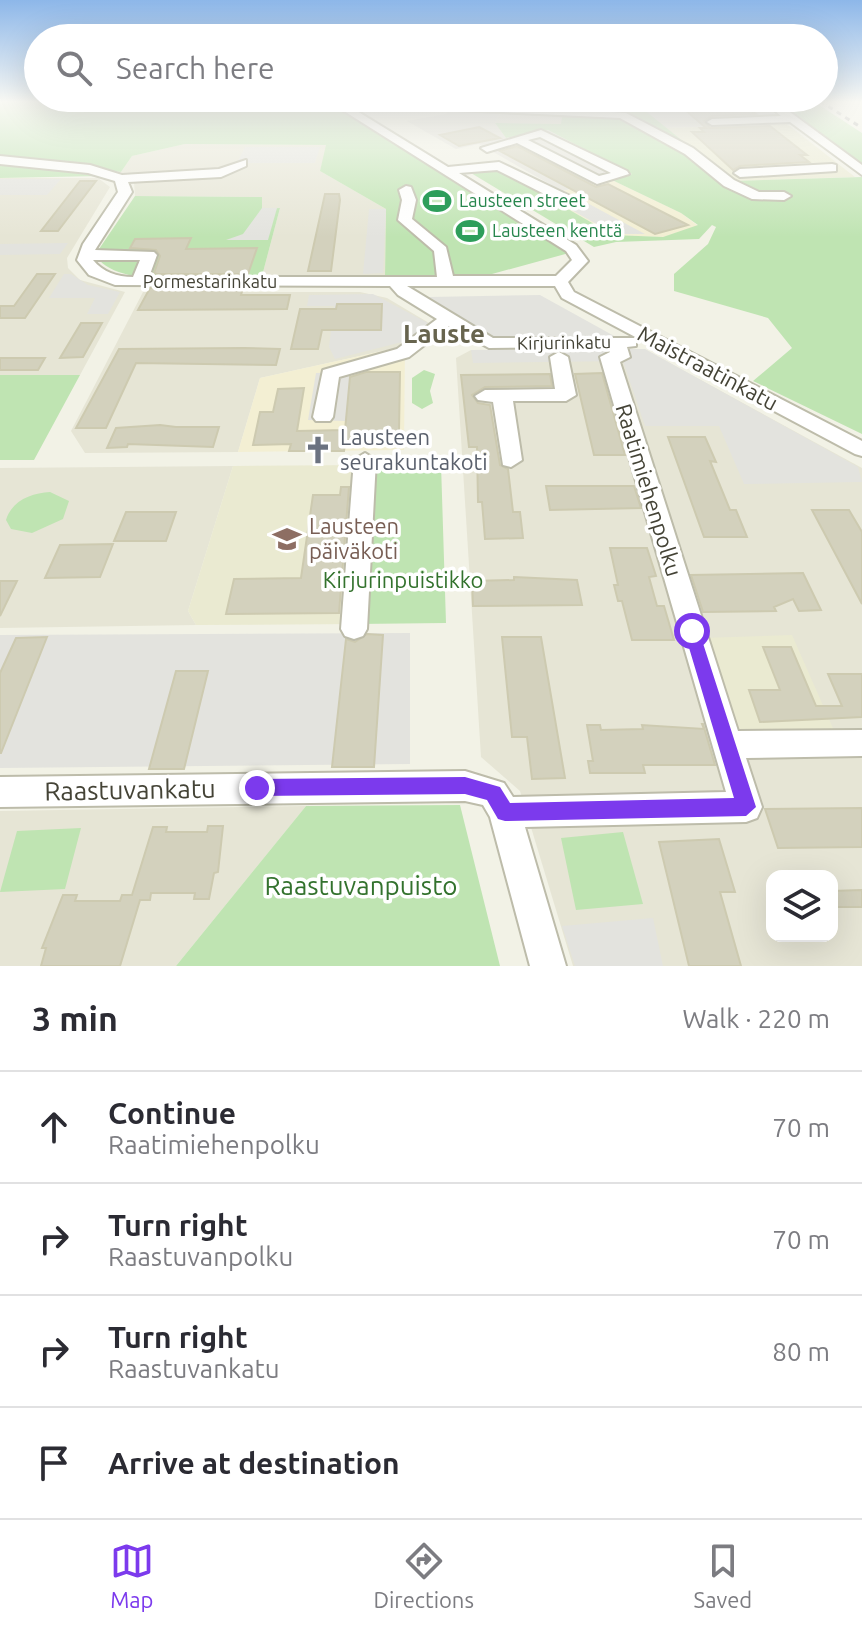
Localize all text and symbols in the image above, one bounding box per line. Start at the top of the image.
search box [24,24,838,112]
icon: search [52,46,96,90]
text: Search here [116,51,275,85]
sports icon: Lausteen street [422,186,452,216]
place label: Lausteen street [459,190,585,210]
sports icon: Lausteen kenttä [455,216,485,246]
place label: Lausteen kenttä [492,220,622,240]
street label: Pormestarinkatu [143,271,277,291]
district label: Lauste [403,319,485,348]
street label: Maistraatinkatu [634,320,783,415]
street label: Kirjurinkatu [517,331,611,353]
street label: Raatimiehenpolku [611,401,688,579]
place label: Lausteen seurakuntakoti [340,424,488,474]
church icon: Lausteen seurakuntakoti [303,435,333,465]
place label: Lausteen päiväkoti [309,513,399,563]
school or university icon: Lausteen päiväkoti [272,524,302,554]
park label: Kirjurinpuistikko [323,567,483,592]
route start [674,613,710,649]
route end [239,770,275,806]
street label: Raastuvankatu [44,774,216,805]
map controls [766,870,838,942]
button: layers [766,870,838,942]
park label: Raastuvanpuisto [264,871,458,900]
text: 3 min [32,999,118,1037]
text: Walk · 220 m [682,1004,830,1033]
text: Continue [108,1096,236,1130]
icon: ahead [32,1105,76,1149]
text: 70 m [772,1113,830,1142]
text: Raatimiehenpolku [108,1130,320,1159]
text: Turn right [108,1208,248,1242]
icon: right [32,1217,76,1261]
text: 70 m [772,1225,830,1254]
text: Raastuvanpolku [108,1242,293,1271]
text: Turn right [108,1320,248,1354]
icon: right [32,1329,76,1373]
text: 80 m [772,1337,830,1366]
text: Raastuvankatu [108,1354,280,1383]
icon: arrive [32,1441,76,1485]
text: Arrive at destination [108,1446,400,1480]
tab: Map [110,1539,154,1612]
tab: Directions [373,1539,474,1612]
tab: Saved [694,1539,752,1612]

